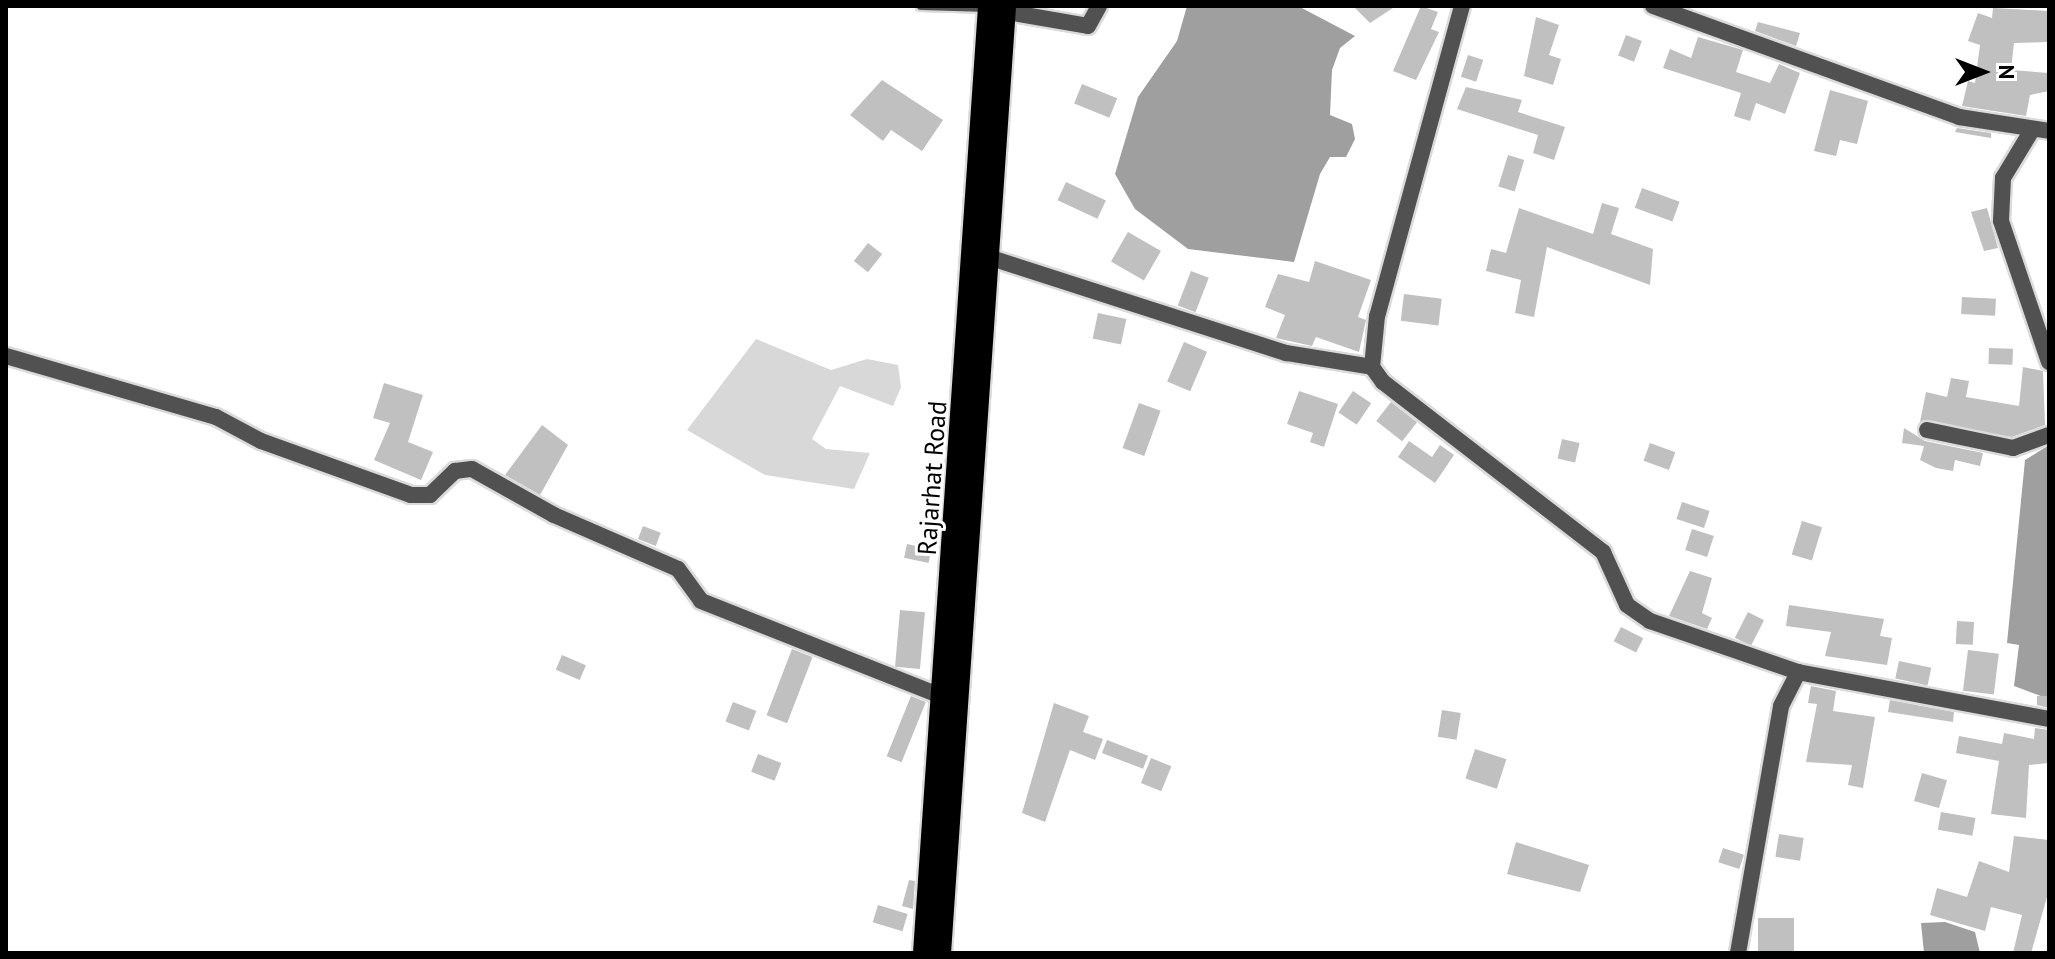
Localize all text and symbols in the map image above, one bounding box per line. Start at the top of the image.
north arrow [1943,32,2023,112]
text: N [1993,65,2021,79]
street label: Rajarhat Road [911,400,953,556]

